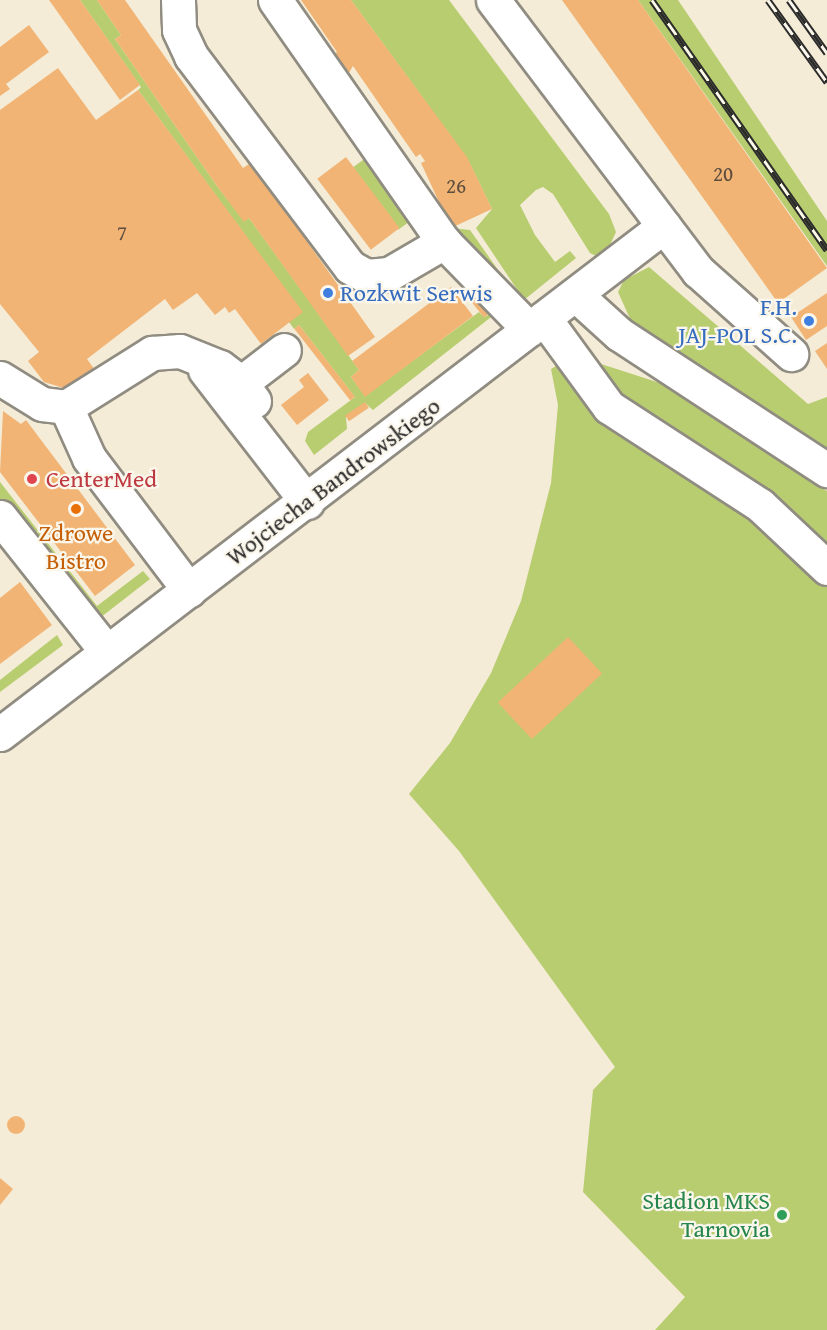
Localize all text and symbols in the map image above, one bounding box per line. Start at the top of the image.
house number: 20 [713,161,733,187]
house number: 26 [446,173,466,199]
house number: 7 [117,220,127,246]
place label: Rozkwit Serwis [340,279,492,307]
marker: Rozkwit Serwis [321,286,335,300]
place label: F.H. JAJ-POL S.C. [678,293,797,349]
marker: F.H. JAJ-POL S.C. [802,314,816,328]
street label: Wojciecha Bandrowskiego [220,391,446,571]
place label: CenterMed [46,465,157,493]
marker: CenterMed [23,470,41,488]
marker: Zdrowe Bistro [69,502,83,516]
place label: Zdrowe Bistro [39,519,113,575]
place label: Stadion MKS Tarnovia [642,1187,770,1243]
marker: Stadion MKS Tarnovia [775,1208,789,1222]

